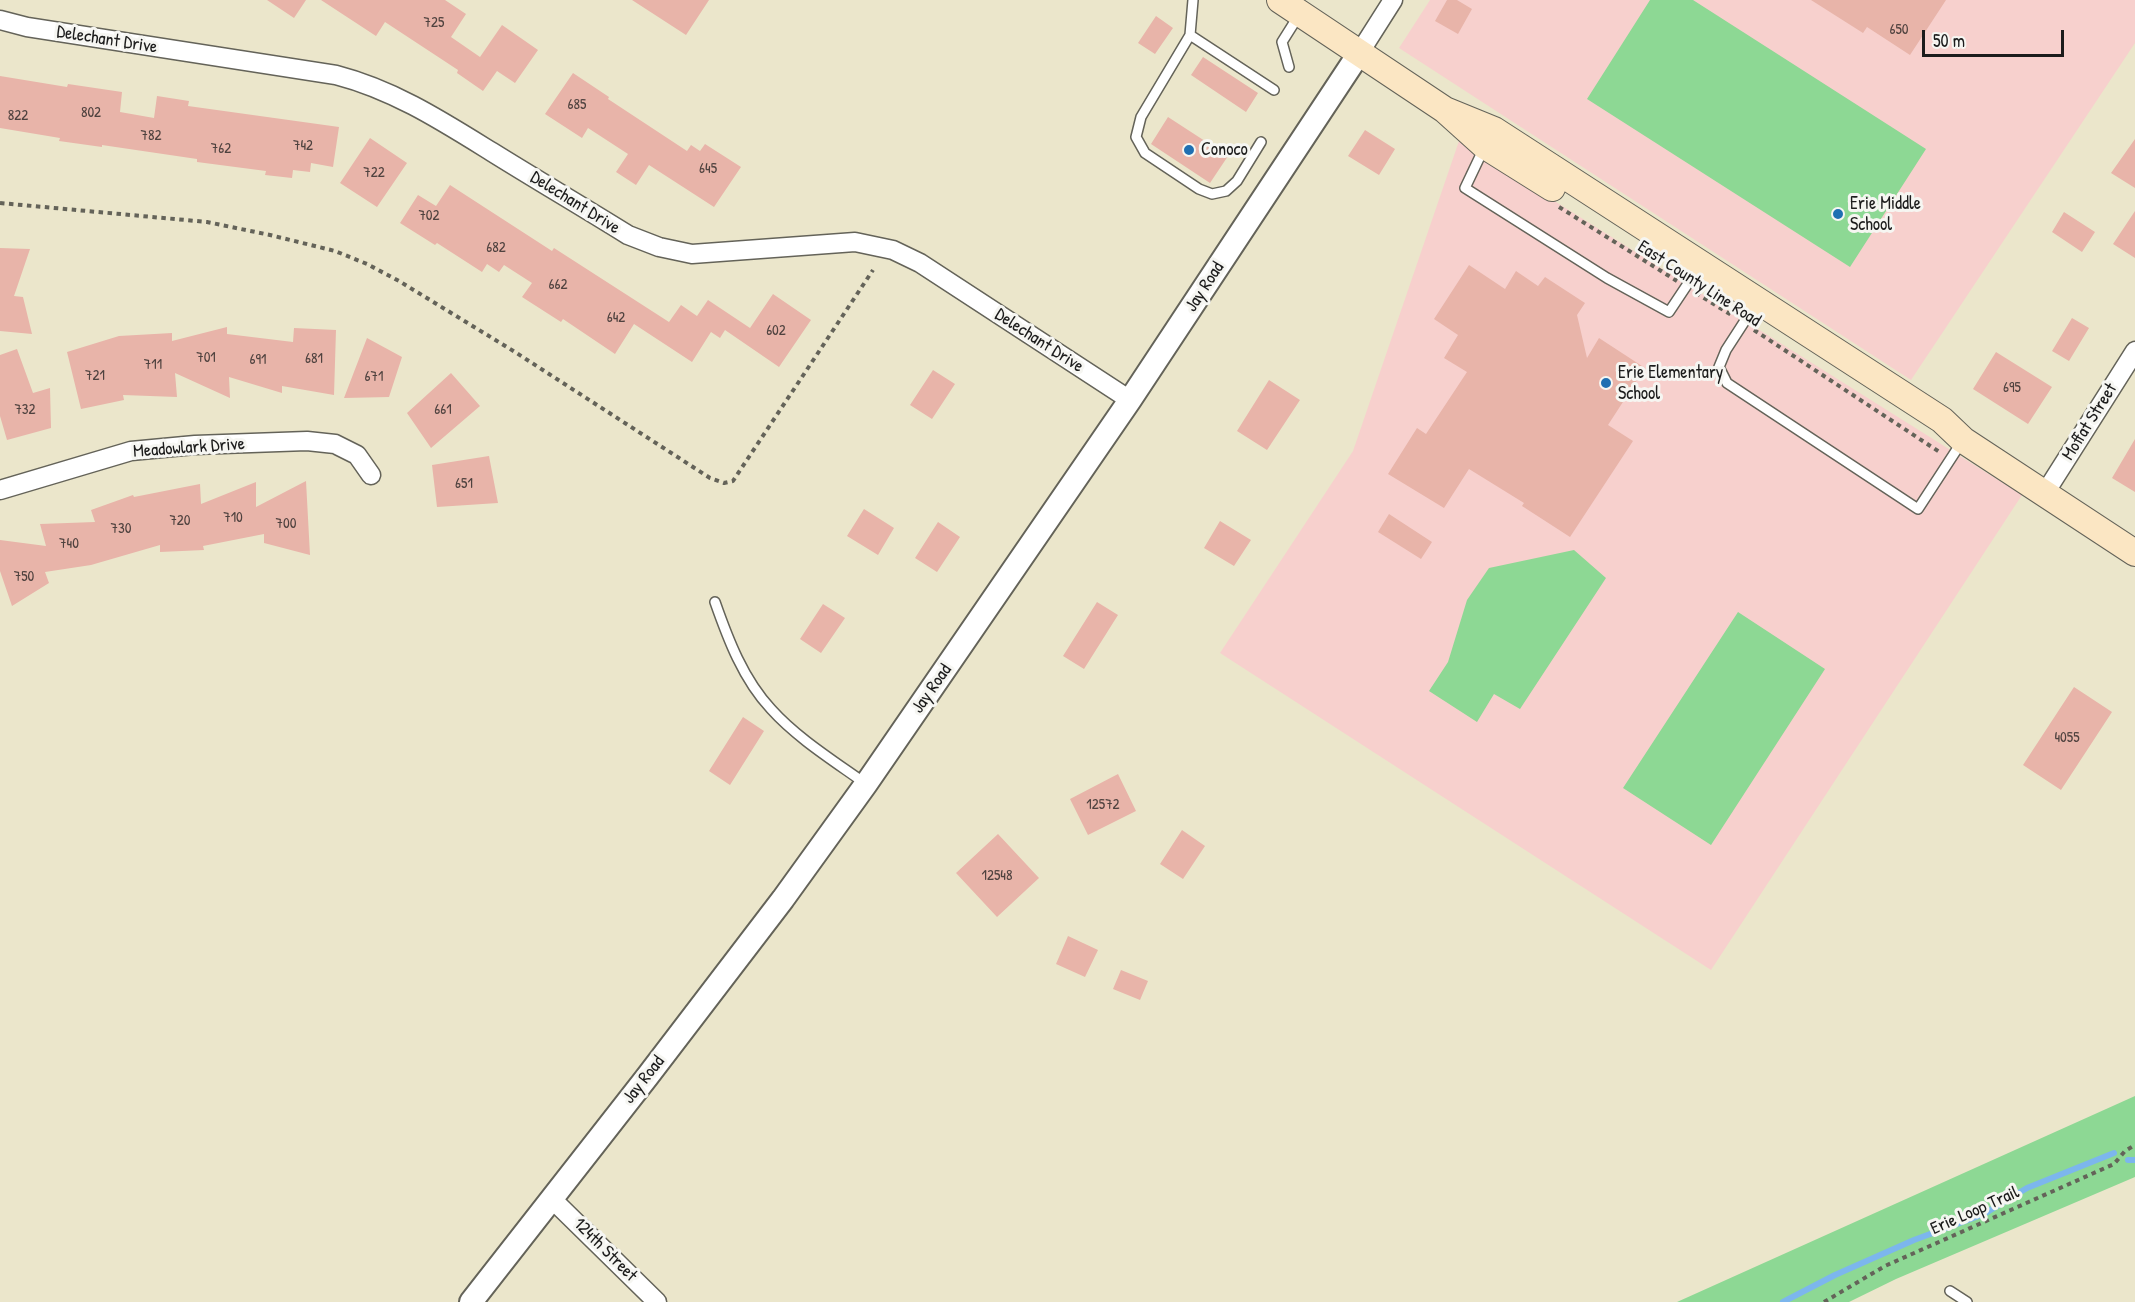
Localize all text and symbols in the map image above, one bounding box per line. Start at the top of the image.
house number: 725 [424,14,444,32]
scale bar [1925,18,2068,56]
street label: Delechant Drive [55,21,159,59]
house number: 650 [1889,21,1909,39]
text: 50 m [1933,28,1965,53]
house number: 685 [568,96,586,114]
house number: 802 [81,104,101,122]
house number: 822 [8,107,28,125]
house number: 782 [141,127,161,145]
house number: 742 [293,137,313,155]
place label: Conoco [1201,139,1248,161]
house number: 762 [211,140,231,158]
marker: Conoco [1182,143,1196,157]
house number: 645 [699,160,717,178]
house number: 722 [363,164,385,182]
street label: Delechant Drive [526,167,624,239]
place label: Erie Middle School [1850,193,1921,236]
house number: 702 [418,207,440,225]
marker: Erie Middle School [1831,207,1845,221]
street label: East County Line Road [1633,236,1765,332]
house number: 682 [486,239,506,257]
street label: Jay Road [1181,258,1229,316]
house number: 662 [549,276,567,294]
street label: Delechant Drive [991,304,1087,378]
house number: 642 [607,309,625,327]
house number: 602 [766,322,786,340]
house number: 701 [196,349,216,367]
house number: 681 [305,350,323,368]
house number: 691 [250,351,266,369]
house number: 711 [144,356,162,374]
place label: Erie Elementary School [1618,362,1723,404]
house number: 721 [85,367,105,385]
house number: 671 [365,368,383,386]
marker: Erie Elementary School [1599,376,1613,390]
house number: 695 [2003,379,2021,397]
street label: Moffat Street [2058,380,2122,464]
house number: 732 [14,401,36,419]
house number: 661 [434,401,452,419]
street label: Meadowlark Drive [132,433,246,463]
house number: 651 [455,475,473,493]
house number: 710 [223,509,243,527]
house number: 720 [169,512,191,530]
house number: 700 [276,515,296,533]
house number: 730 [111,520,131,538]
house number: 740 [59,535,79,553]
house number: 750 [14,568,34,586]
street label: Jay Road [907,660,957,718]
house number: 4055 [2054,729,2080,747]
house number: 12572 [1086,796,1120,814]
house number: 12548 [982,867,1012,885]
street label: Jay Road [619,1052,669,1108]
street label: Erie Loop Trail [1927,1182,2023,1240]
street label: 124th Street [569,1214,641,1286]

